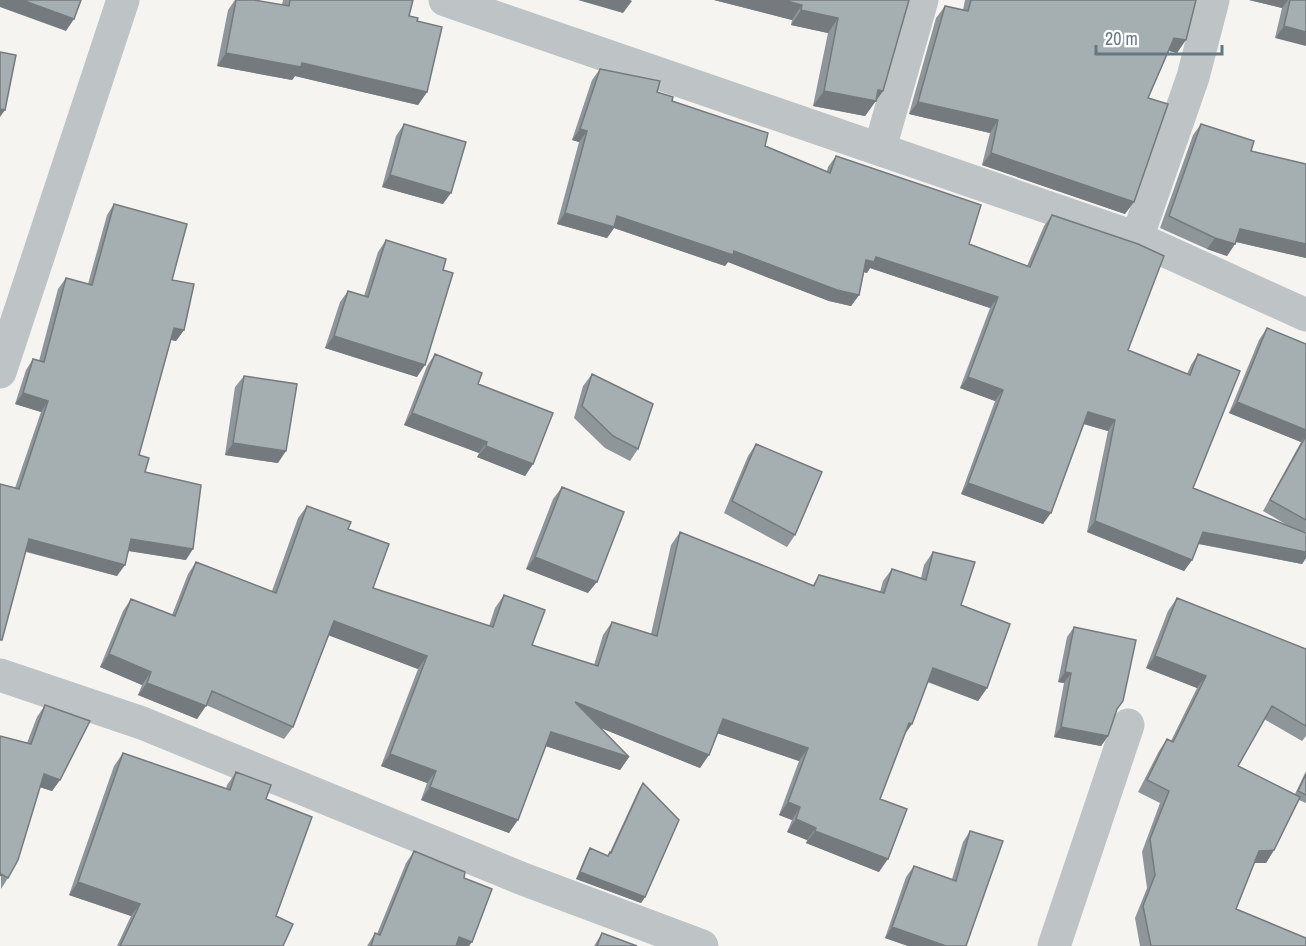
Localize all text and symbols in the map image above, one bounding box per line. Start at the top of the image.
scale bar [1096,18,1222,56]
text: 20 m [1105,26,1138,51]

